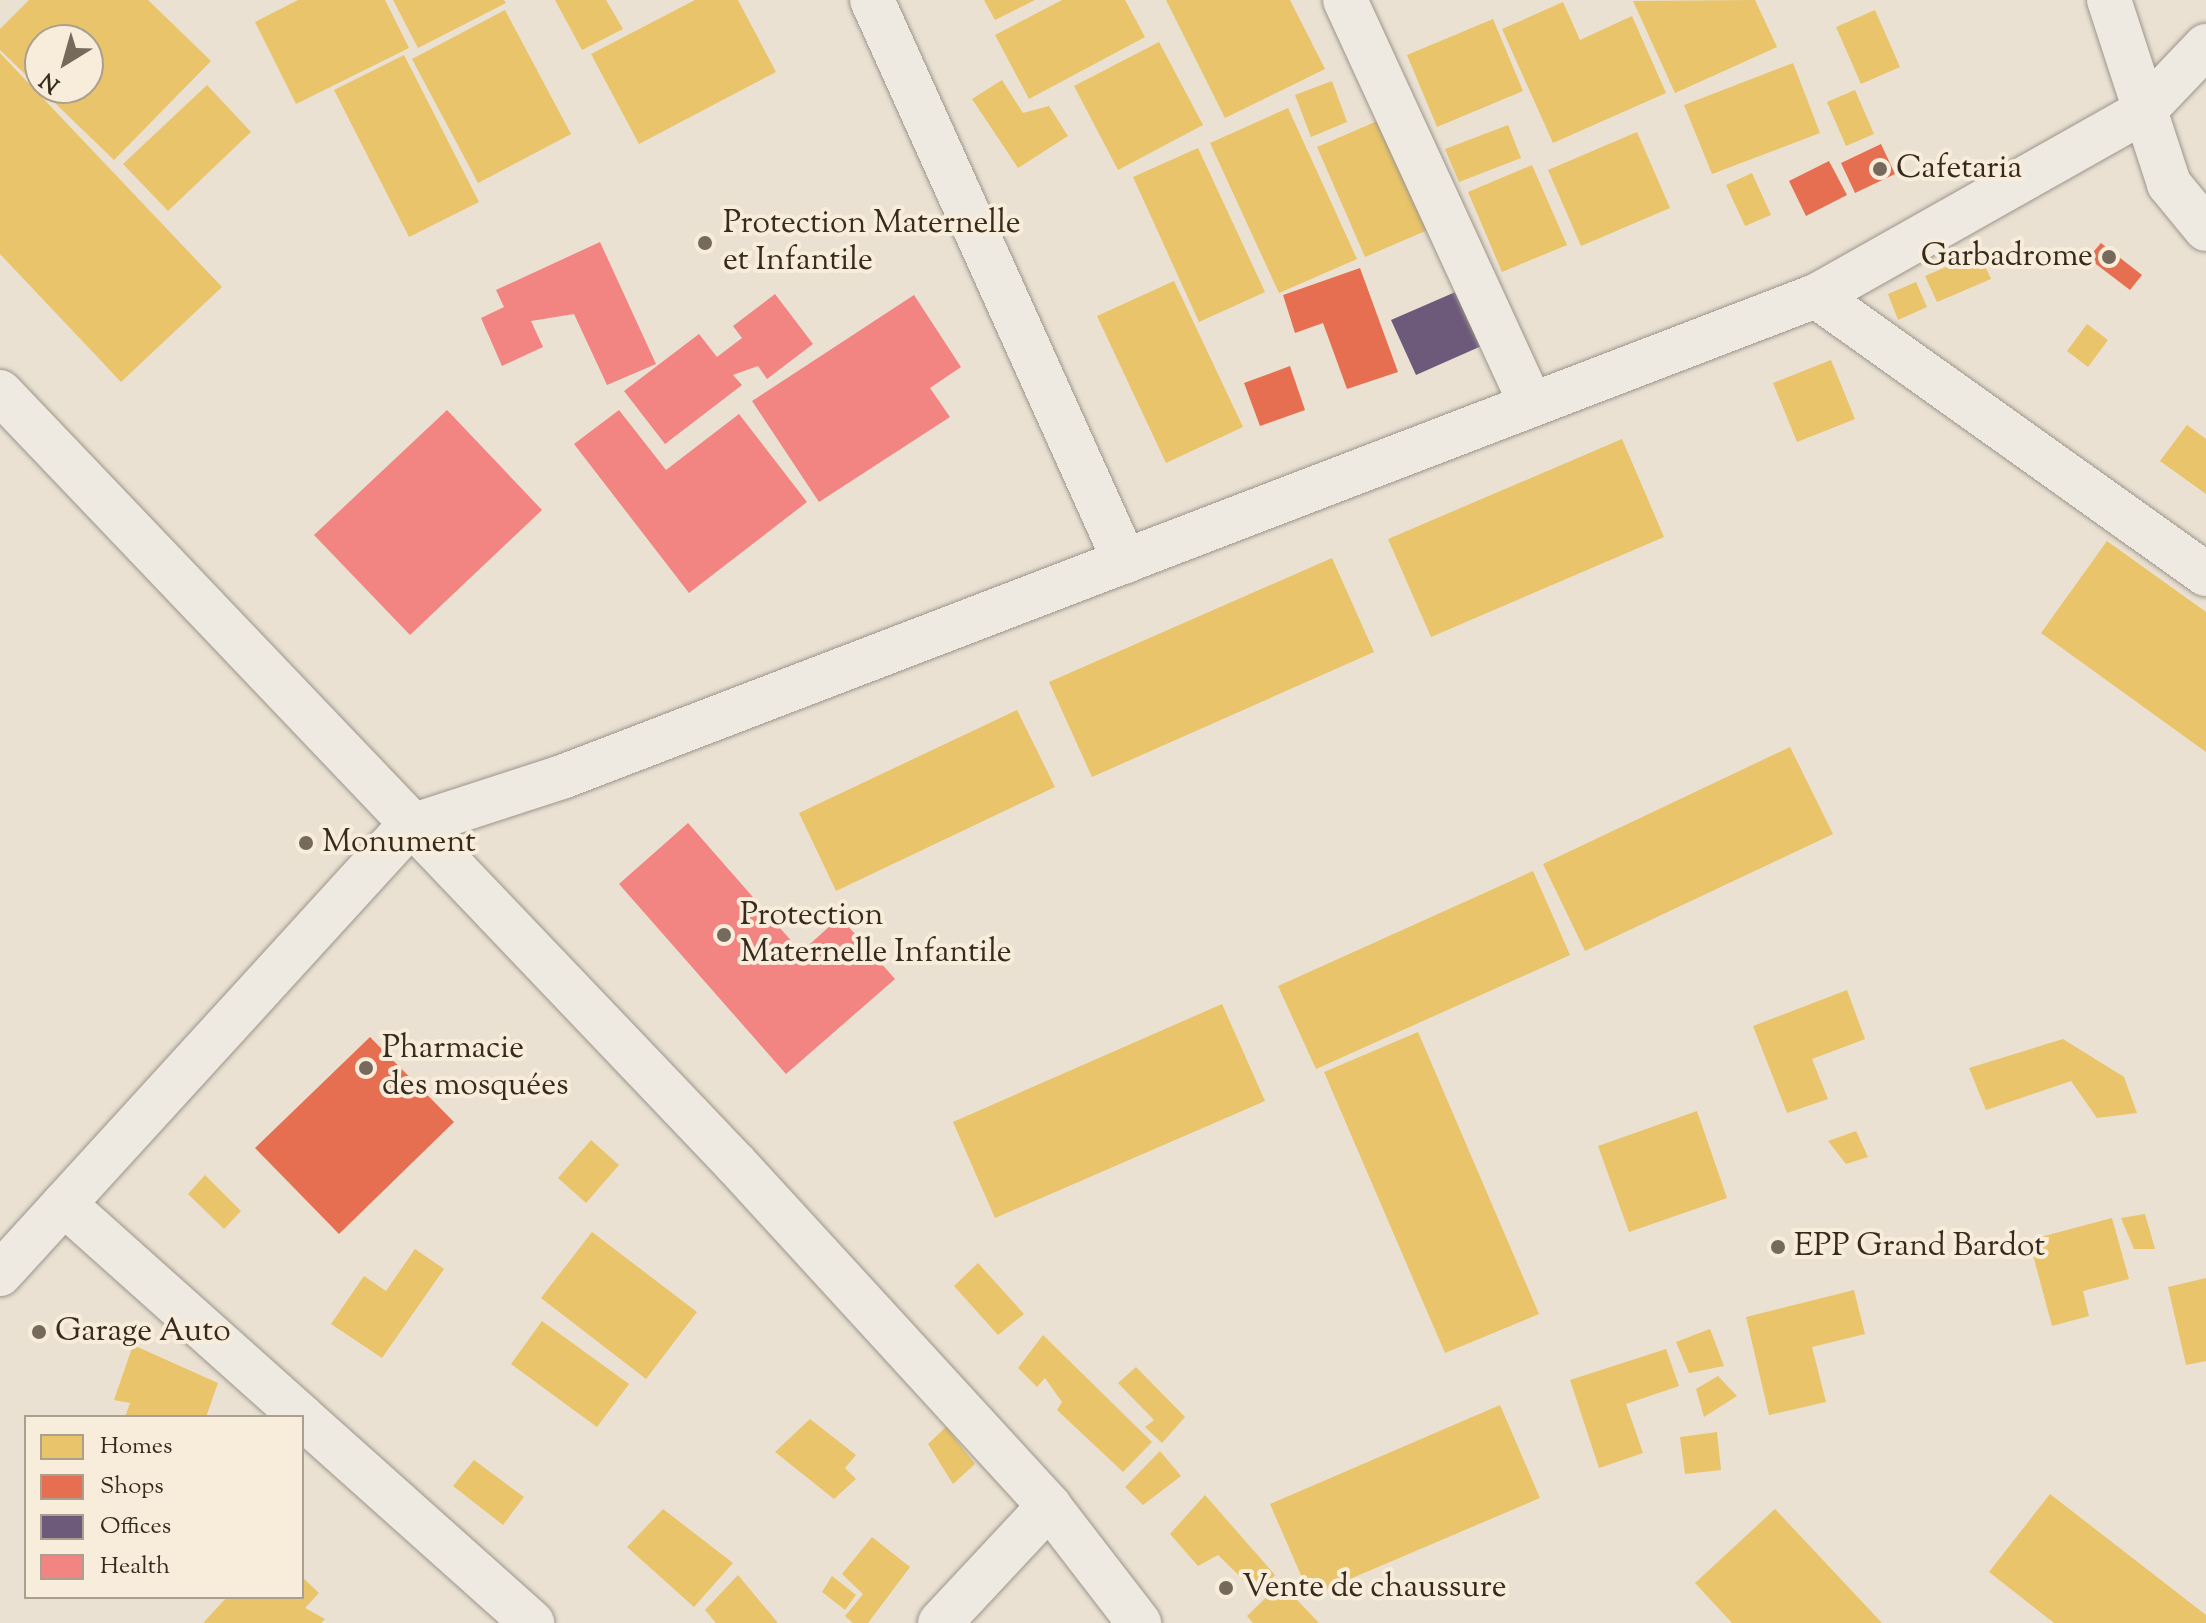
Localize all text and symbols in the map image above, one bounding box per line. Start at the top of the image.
north arrow [24,24,104,104]
text: N [34,64,67,100]
place label: Cafetaria [1896,150,2022,188]
marker: Cafetaria [1871,160,1889,178]
place label: Protection Maternelle et Infantile [723,206,1021,281]
marker: Protection Maternelle et Infantile [694,232,716,254]
place label: Garbadrome [1921,238,2093,276]
marker: Garbadrome [2100,248,2118,266]
place label: Monument [322,824,476,862]
marker: Monument [297,834,315,852]
place label: Protection Maternelle Infantile [740,898,1012,973]
marker: Protection Maternelle Infantile [715,926,733,944]
place label: Pharmacie des mosquées [382,1031,569,1106]
marker: Pharmacie des mosquées [357,1059,375,1077]
place label: EPP Grand Bardot [1794,1228,2045,1266]
marker: EPP Grand Bardot [1769,1238,1787,1256]
place label: Garage Auto [55,1313,231,1351]
marker: Garage Auto [30,1323,48,1341]
legend [24,1415,304,1599]
text: Homes [100,1430,172,1464]
text: Shops [100,1470,164,1504]
text: Offices [100,1510,171,1544]
text: Health [100,1550,170,1584]
place label: Vente de chaussure [1242,1569,1507,1607]
marker: Vente de chaussure [1217,1579,1235,1597]

